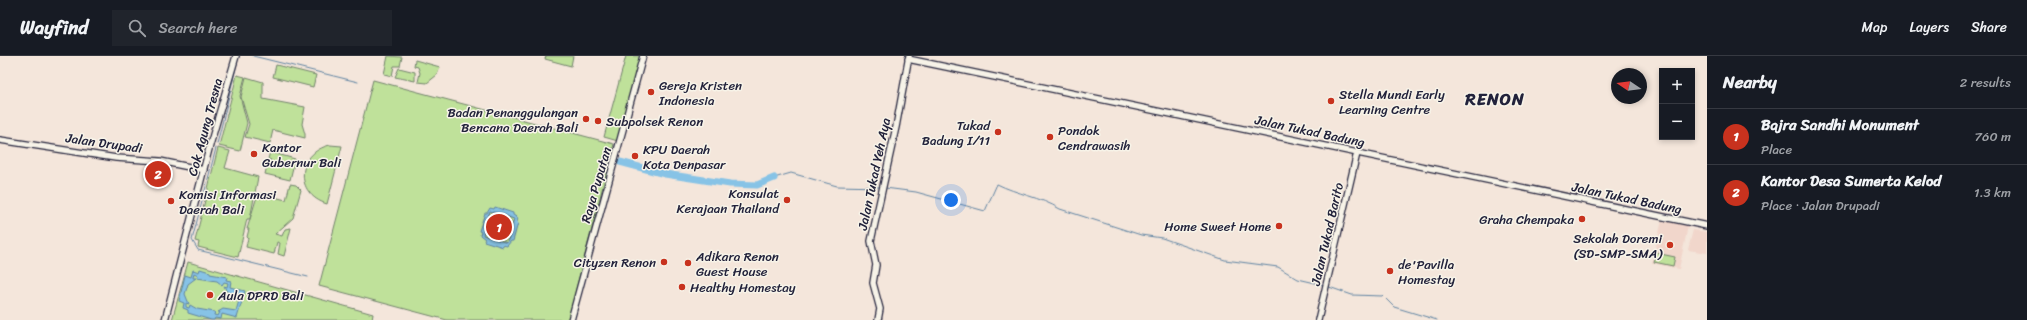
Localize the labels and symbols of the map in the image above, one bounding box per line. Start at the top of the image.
north arrow [1611,68,1647,104]
place label: Gereja Kristen Indonesia [658,74,742,112]
street label: Cok Agung Tresna [181,75,229,179]
place label: Stella Mundi Early Learning Centre [1339,83,1445,121]
district label: RENON [1464,84,1525,114]
marker: Gereja Kristen Indonesia [646,87,656,97]
marker: Stella Mundi Early Learning Centre [1326,96,1336,106]
place label: Badan Penanggulangan Bencana Daerah Bali [448,101,578,139]
street label: Jalan Tukad Badung [1252,108,1368,154]
place label: Subpolsek Renon [606,110,703,133]
marker: Badan Penanggulangan Bencana Daerah Bali [581,114,591,124]
place label: Tukad Badung I/11 [922,114,991,152]
street label: Jalan Tukad Yeh Aya [851,115,897,233]
marker: Subpolsek Renon [593,116,603,126]
place label: Pondok Cendrawasih [1058,119,1131,157]
street label: Jalan Drupadi [63,126,144,160]
marker: Tukad Badung I/11 [993,127,1003,137]
marker: Pondok Cendrawasih [1045,132,1055,142]
place label: Kantor Gubernur Bali [262,136,341,174]
place label: KPU Daerah Kota Denpasar [643,138,726,176]
street label: Raya Puputan [574,144,618,226]
marker: Kantor Gubernur Bali [249,149,259,159]
marker: KPU Daerah Kota Denpasar [630,151,640,161]
pin: 2 [145,159,171,189]
street label: Jalan Tukad Badung [1569,175,1685,221]
street label: Jalan Tukad Barito [1304,180,1350,289]
place label: Konsulat Kerajaan Thailand [677,182,780,220]
place label: Komisi Informasi Daerah Bali [179,183,276,221]
your location [941,190,961,210]
marker: Konsulat Kerajaan Thailand [782,195,792,205]
marker: Komisi Informasi Daerah Bali [166,196,176,206]
place label: Graha Chempaka [1479,208,1574,231]
pin: 1 [486,212,512,242]
marker: Graha Chempaka [1577,214,1587,224]
place label: Home Sweet Home [1164,215,1271,238]
marker: Home Sweet Home [1274,221,1284,231]
place label: Sekolah Doremi (SD-SMP-SMA) [1573,227,1663,265]
marker: Sekolah Doremi (SD-SMP-SMA) [1665,240,1675,250]
place label: Adikara Renon Guest House [695,245,779,283]
place label: Cityzen Renon [574,251,656,274]
place label: de'Pavilla Homestay [1398,253,1455,291]
marker: Cityzen Renon [659,257,669,267]
marker: Adikara Renon Guest House [683,258,693,268]
marker: de'Pavilla Homestay [1385,266,1395,276]
place label: Healthy Homestay [690,276,796,299]
marker: Healthy Homestay [677,282,687,292]
place label: Aula DPRD Bali [217,284,304,307]
marker: Aula DPRD Bali [205,290,215,300]

